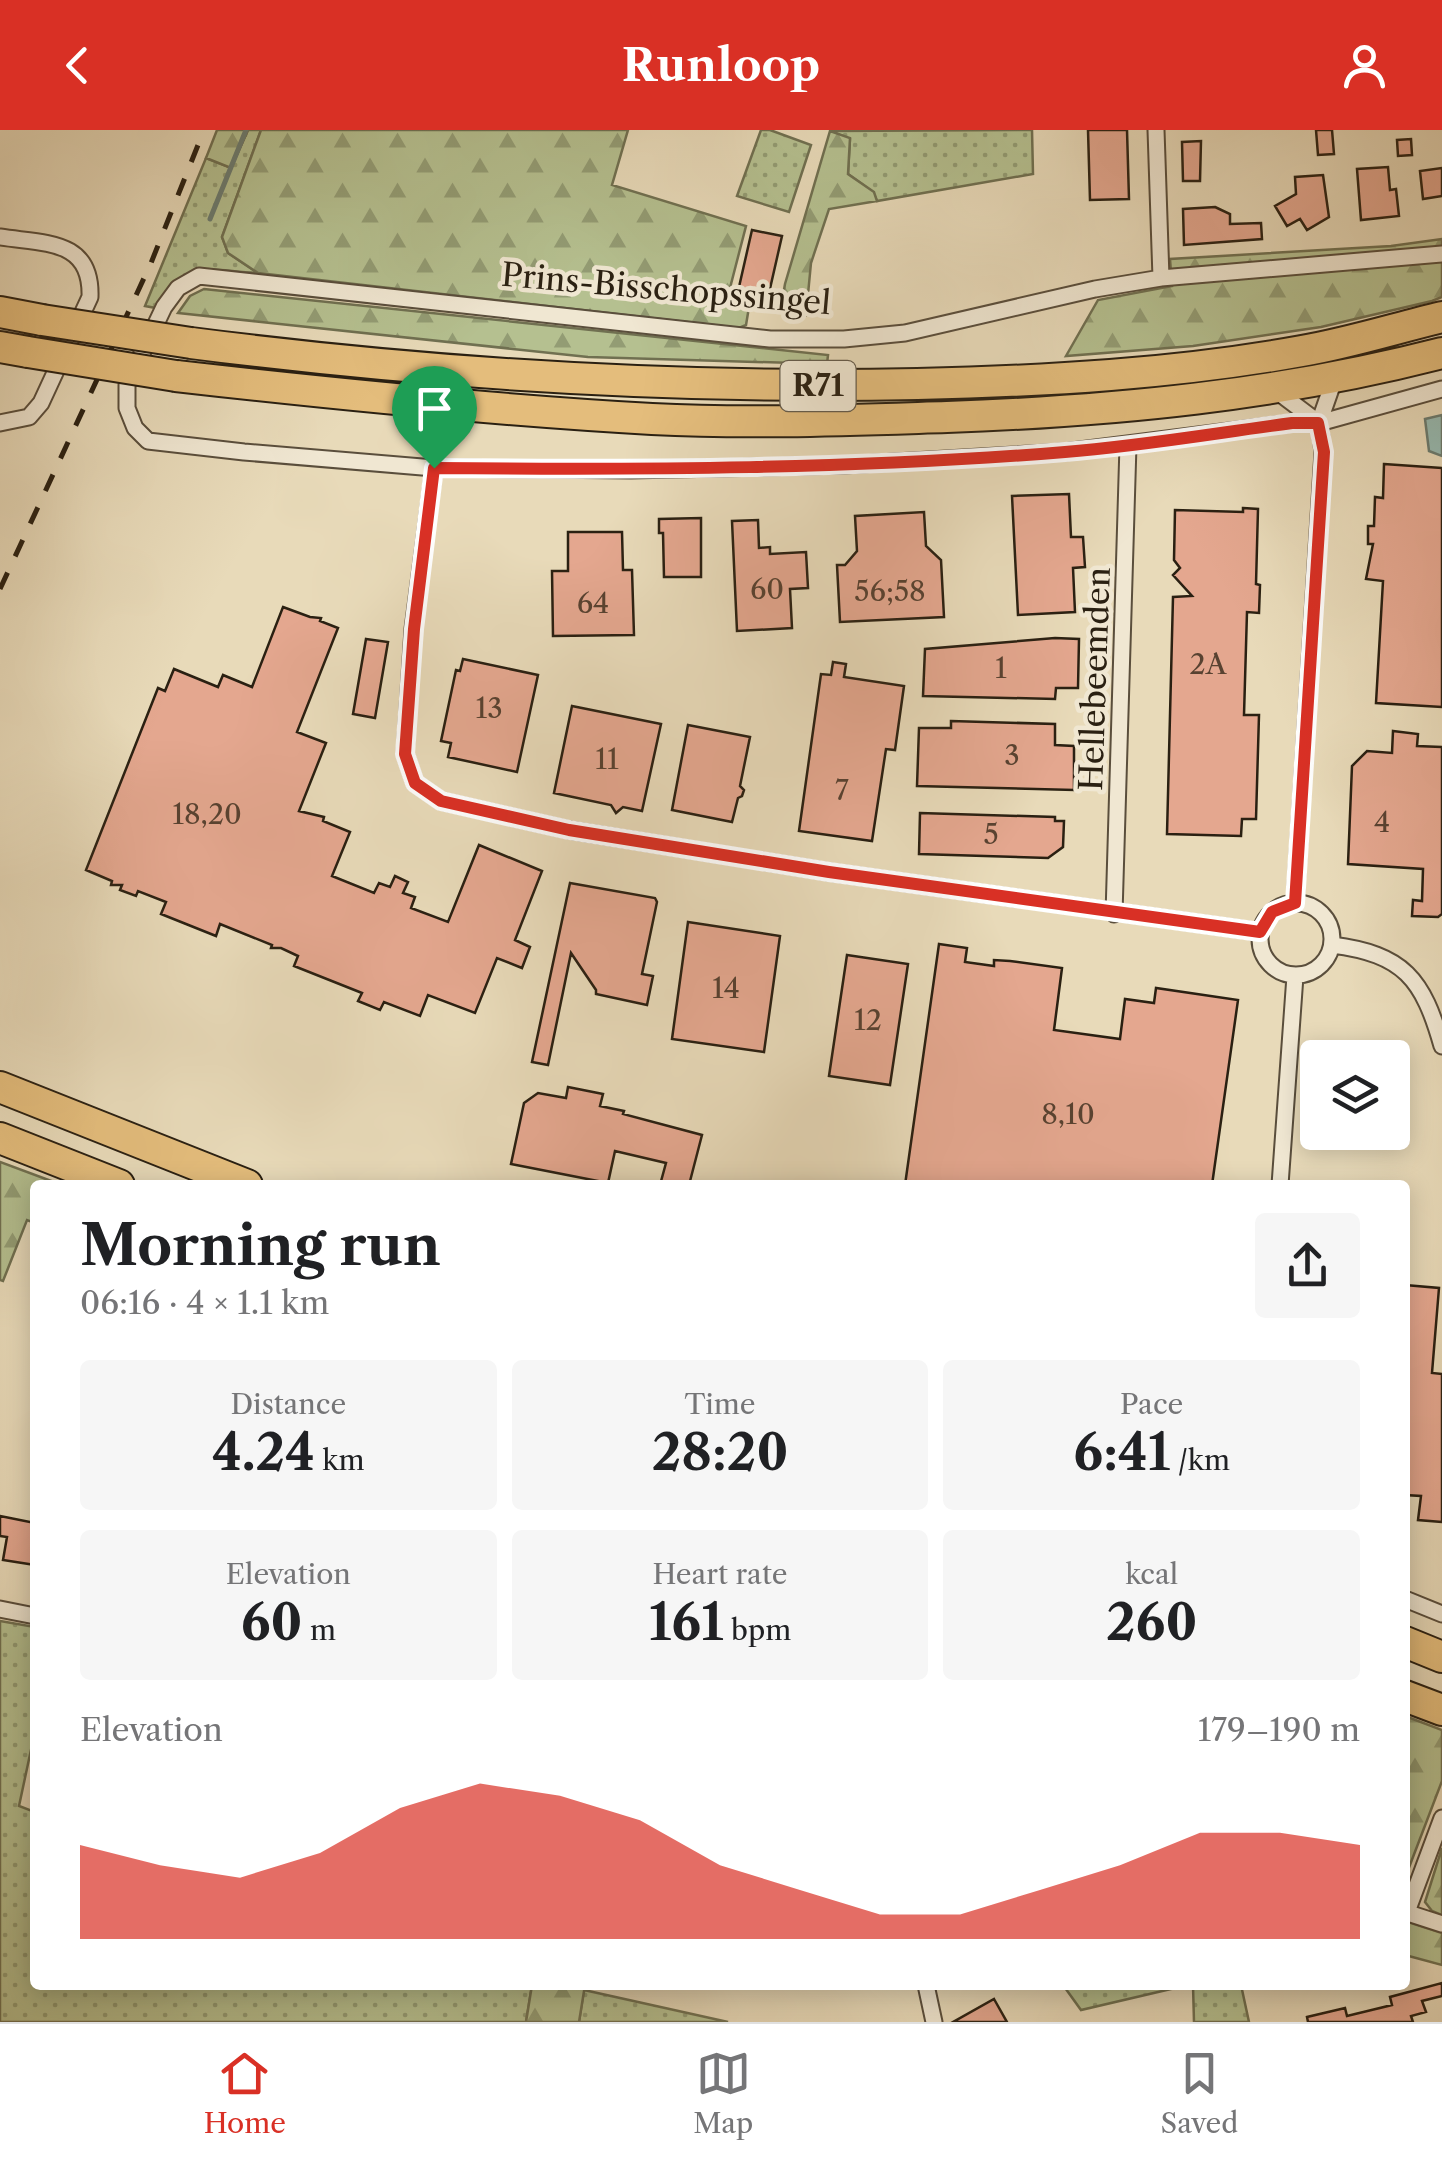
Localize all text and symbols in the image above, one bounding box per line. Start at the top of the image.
text: Runloop [622,37,820,93]
icon: back [50,38,105,93]
icon: person [1337,38,1392,93]
street label: Prins-Bisschopssingel [500,255,832,322]
road number: R71 [780,361,856,411]
pin [392,366,477,469]
icon: arrive [407,381,462,436]
street label: Hellebeemden [1071,566,1118,792]
house number: 60 [750,572,784,606]
house number: 56;58 [854,574,926,608]
house number: 64 [577,586,609,620]
house number: 2A [1190,647,1228,681]
house number: 1 [995,651,1007,685]
house number: 13 [475,691,503,725]
house number: 3 [1004,738,1020,772]
house number: 11 [595,742,619,776]
house number: 7 [835,773,849,807]
house number: 18,20 [172,797,242,831]
house number: 4 [1374,805,1390,839]
house number: 5 [983,817,999,851]
house number: 14 [712,971,740,1005]
house number: 12 [854,1003,882,1037]
map controls [1300,1040,1410,1150]
button: layers [1300,1040,1410,1150]
house number: 8,10 [1041,1097,1095,1131]
text: Morning run [80,1212,441,1279]
button: share [1255,1213,1360,1318]
text: 06:16 · 4 × 1.1 km [80,1283,329,1322]
text: Distance [230,1387,346,1421]
text: Time [685,1387,755,1421]
text: Pace [1120,1387,1183,1421]
text: 4.24 [212,1421,315,1483]
text: 28:20 [652,1421,788,1483]
text: 6:41 [1073,1421,1170,1483]
text: km [315,1443,365,1477]
text: /km [1170,1443,1230,1477]
text: Elevation [226,1557,351,1591]
text: Heart rate [653,1557,787,1591]
text: kcal [1125,1557,1178,1591]
text: 60 [241,1591,302,1653]
text: 161 [649,1591,724,1653]
text: 260 [1106,1591,1197,1653]
text: m [302,1613,336,1647]
text: bpm [724,1613,791,1647]
text: Elevation [80,1710,223,1749]
text: 179–190 m [1198,1710,1360,1749]
tab: Home [204,2046,286,2140]
tab: Map [693,2046,753,2140]
tab: Saved [1161,2046,1238,2140]

